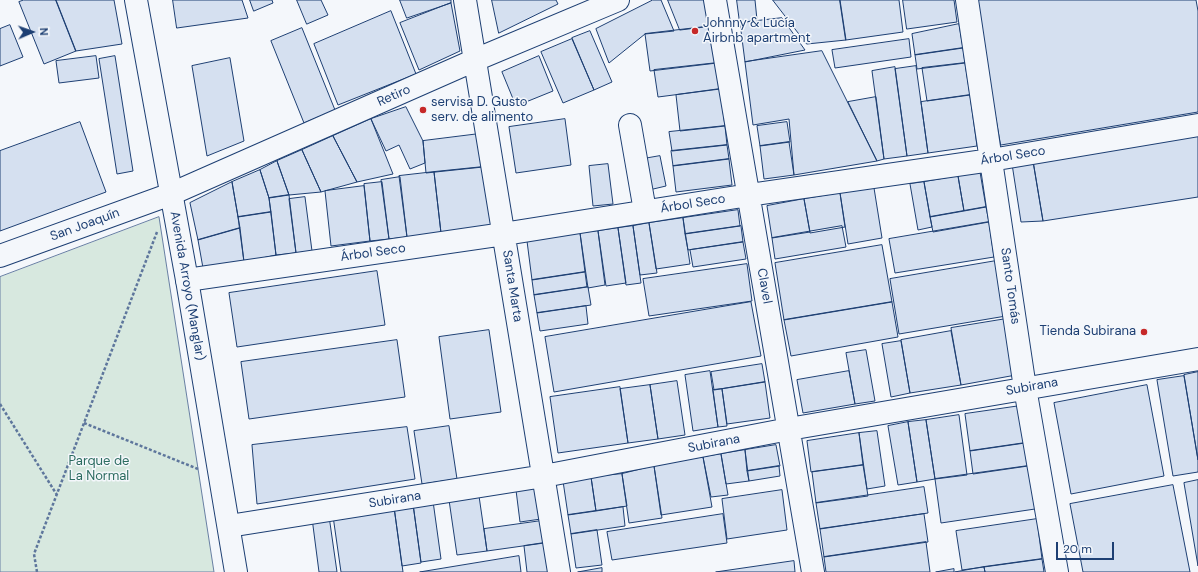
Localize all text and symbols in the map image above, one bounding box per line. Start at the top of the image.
north arrow [12,12,52,52]
place label: Johnny & Lucía Airbnb apartment [703,16,810,47]
marker: Johnny & Lucía Airbnb apartment [690,26,700,36]
text: N [37,27,51,36]
street label: Retiro [375,82,413,110]
place label: servisa D. Gusto serv. de alimento [431,95,533,126]
marker: servisa D. Gusto serv. de alimento [418,105,428,115]
street label: Árbol Seco [979,143,1047,169]
street label: Árbol Seco [659,191,727,217]
street label: San Joaquín [48,205,122,245]
street label: Avenida Arroyo (Manglar) [166,210,208,362]
street label: Árbol Seco [339,241,407,265]
street label: Santo Tomás [997,247,1023,325]
street label: Santa Marta [499,249,525,323]
street label: Clavel [753,267,775,305]
place label: Tienda Subirana [1039,324,1136,340]
marker: Tienda Subirana [1139,327,1149,337]
street label: Subirana [1005,375,1059,399]
street label: Subirana [687,431,741,457]
park label: Parque de La Normal [69,454,129,485]
street label: Subirana [368,488,422,512]
scale bar [1058,534,1116,560]
text: 20 m [1063,541,1092,557]

